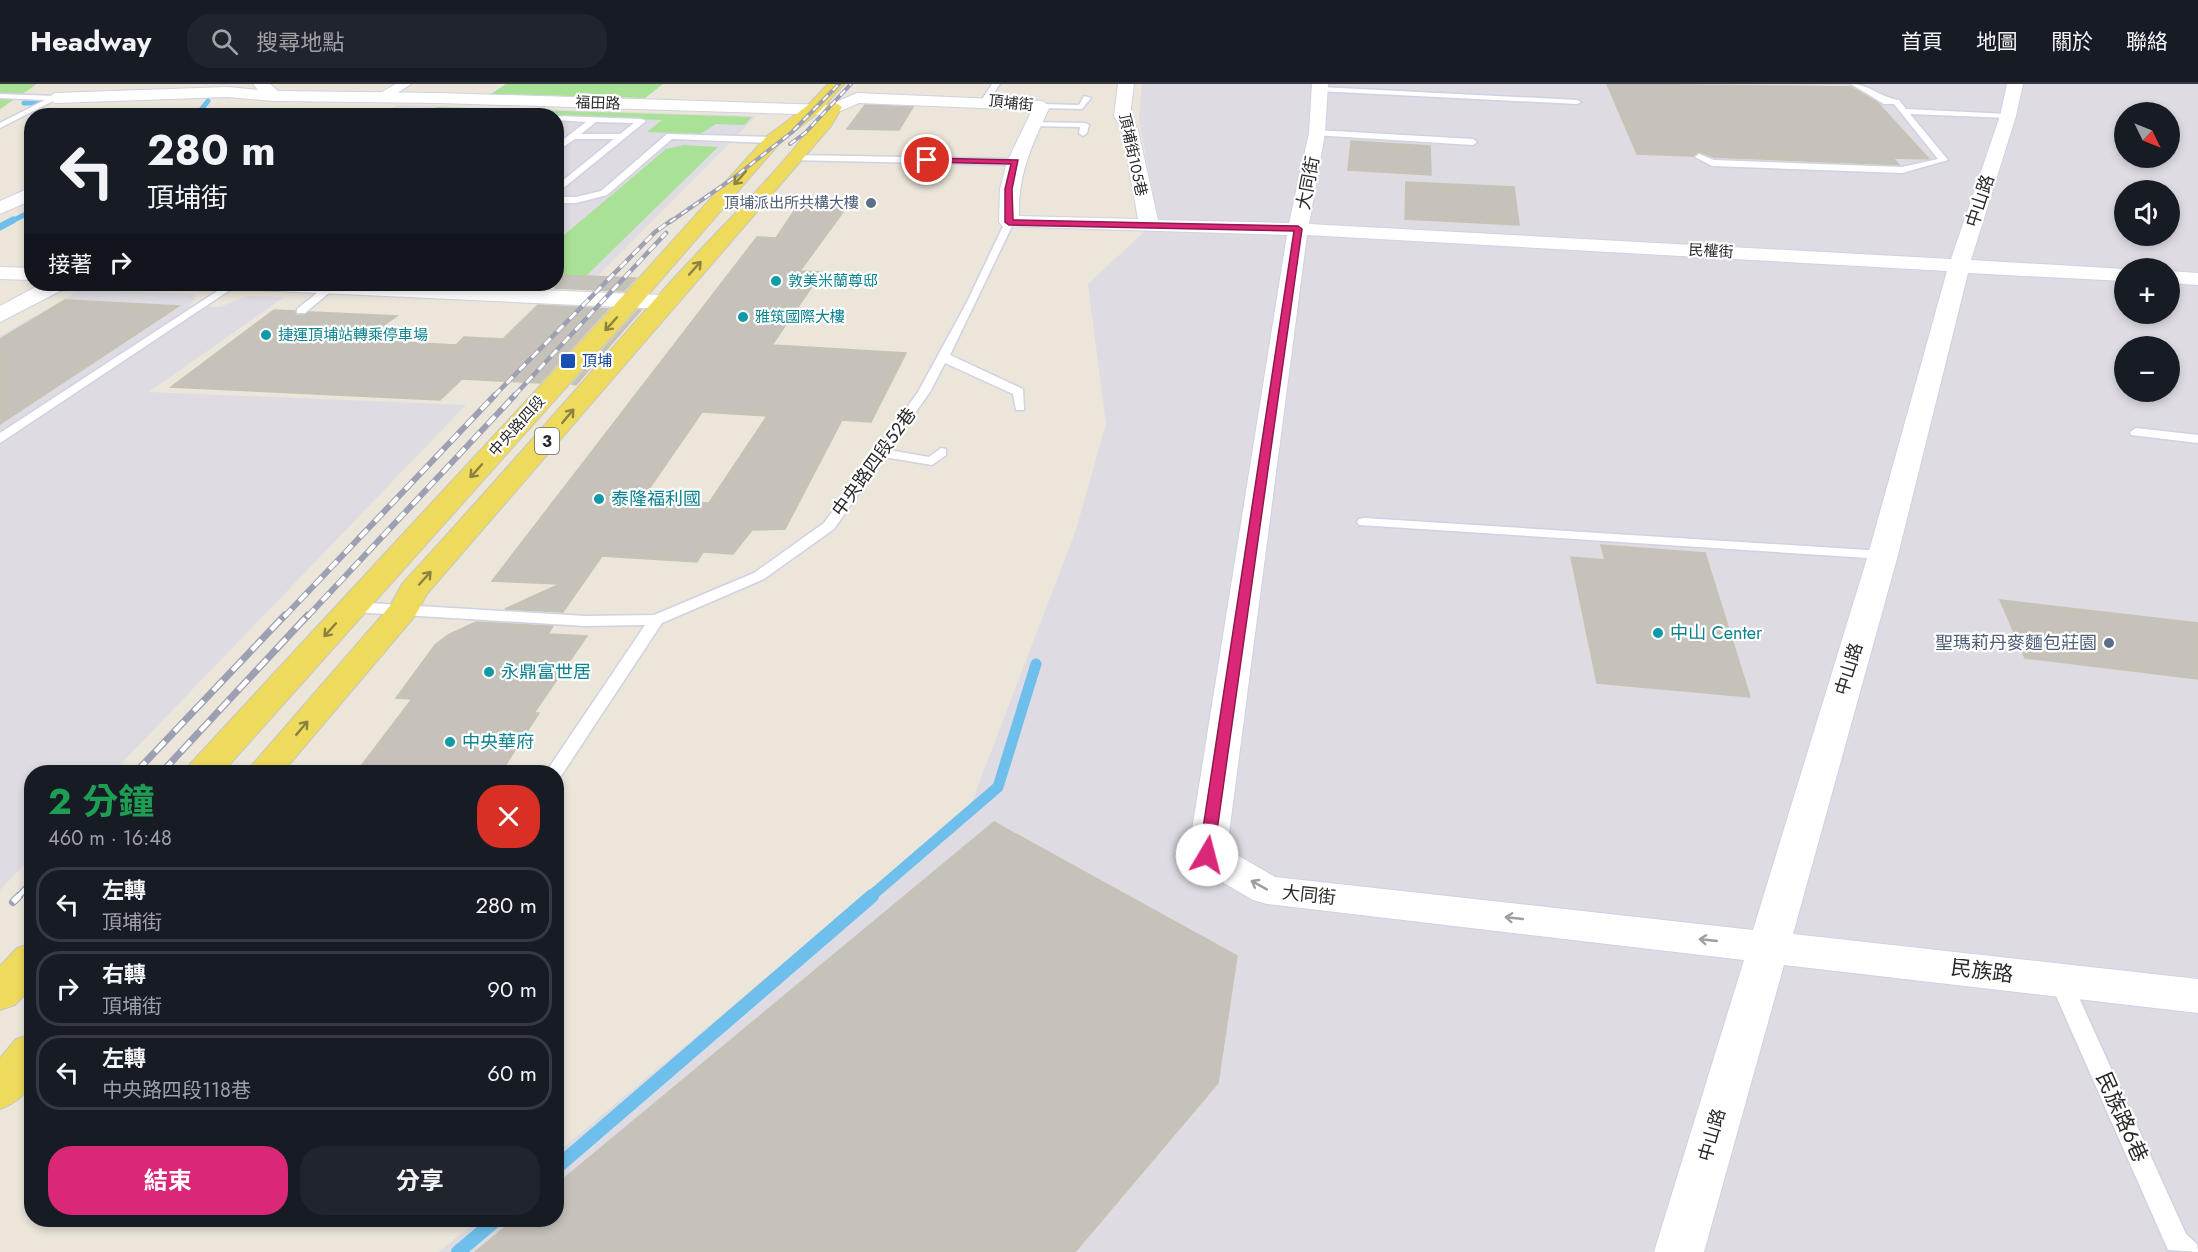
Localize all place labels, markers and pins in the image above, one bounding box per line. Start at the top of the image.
pin [901,134,952,185]
place label: 頂埔派出所共構大樓 [724,192,859,214]
marker: 頂埔派出所共構大樓 [864,196,878,210]
place label: 敦美米蘭尊邸 [788,270,878,292]
marker: 敦美米蘭尊邸 [769,274,783,288]
place label: 雅筑國際大樓 [755,306,845,328]
marker: 雅筑國際大樓 [736,310,750,324]
place label: 捷運頂埔站轉乘停車場 [278,324,428,346]
marker: 捷運頂埔站轉乘停車場 [259,328,273,342]
place label: 頂埔 [582,350,612,372]
marker: 頂埔 [559,352,577,370]
place label: 泰隆福利國 [611,486,701,512]
marker: 泰隆福利國 [592,492,606,506]
place label: 中山 Center [1670,620,1763,646]
marker: 中山 Center [1651,626,1665,640]
place label: 聖瑪莉丹麥麵包莊園 [1935,630,2097,656]
marker: 聖瑪莉丹麥麵包莊園 [2102,636,2116,650]
place label: 永鼎富世居 [501,659,591,685]
marker: 永鼎富世居 [482,665,496,679]
place label: 中央華府 [462,729,534,755]
marker: 中央華府 [443,735,457,749]

